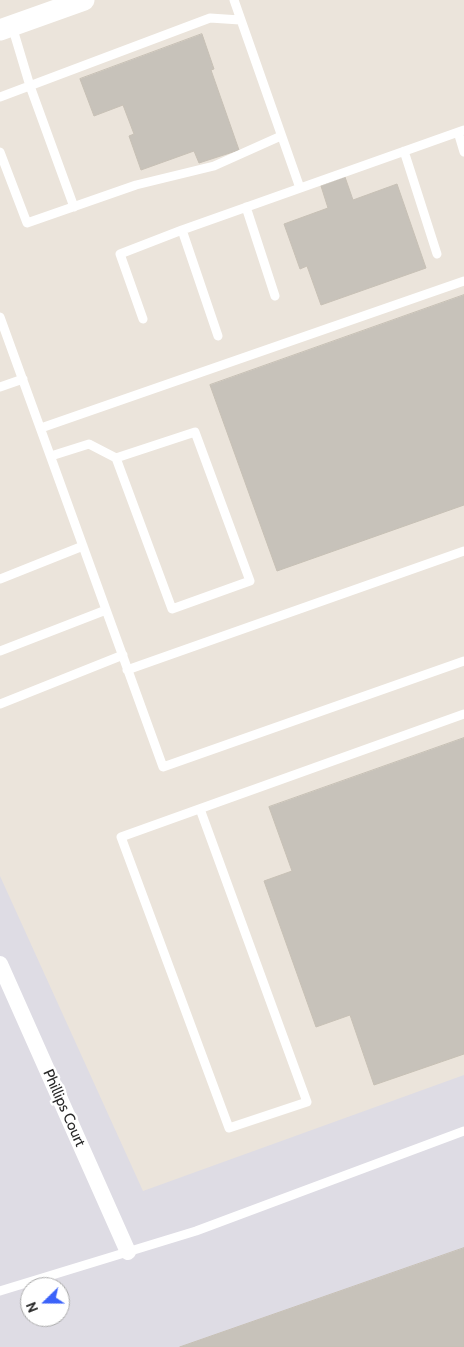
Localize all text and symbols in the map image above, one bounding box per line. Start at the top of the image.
street label: Phillips Court [39,1066,89,1150]
north arrow [20,1277,70,1327]
text: N [22,1299,42,1315]

